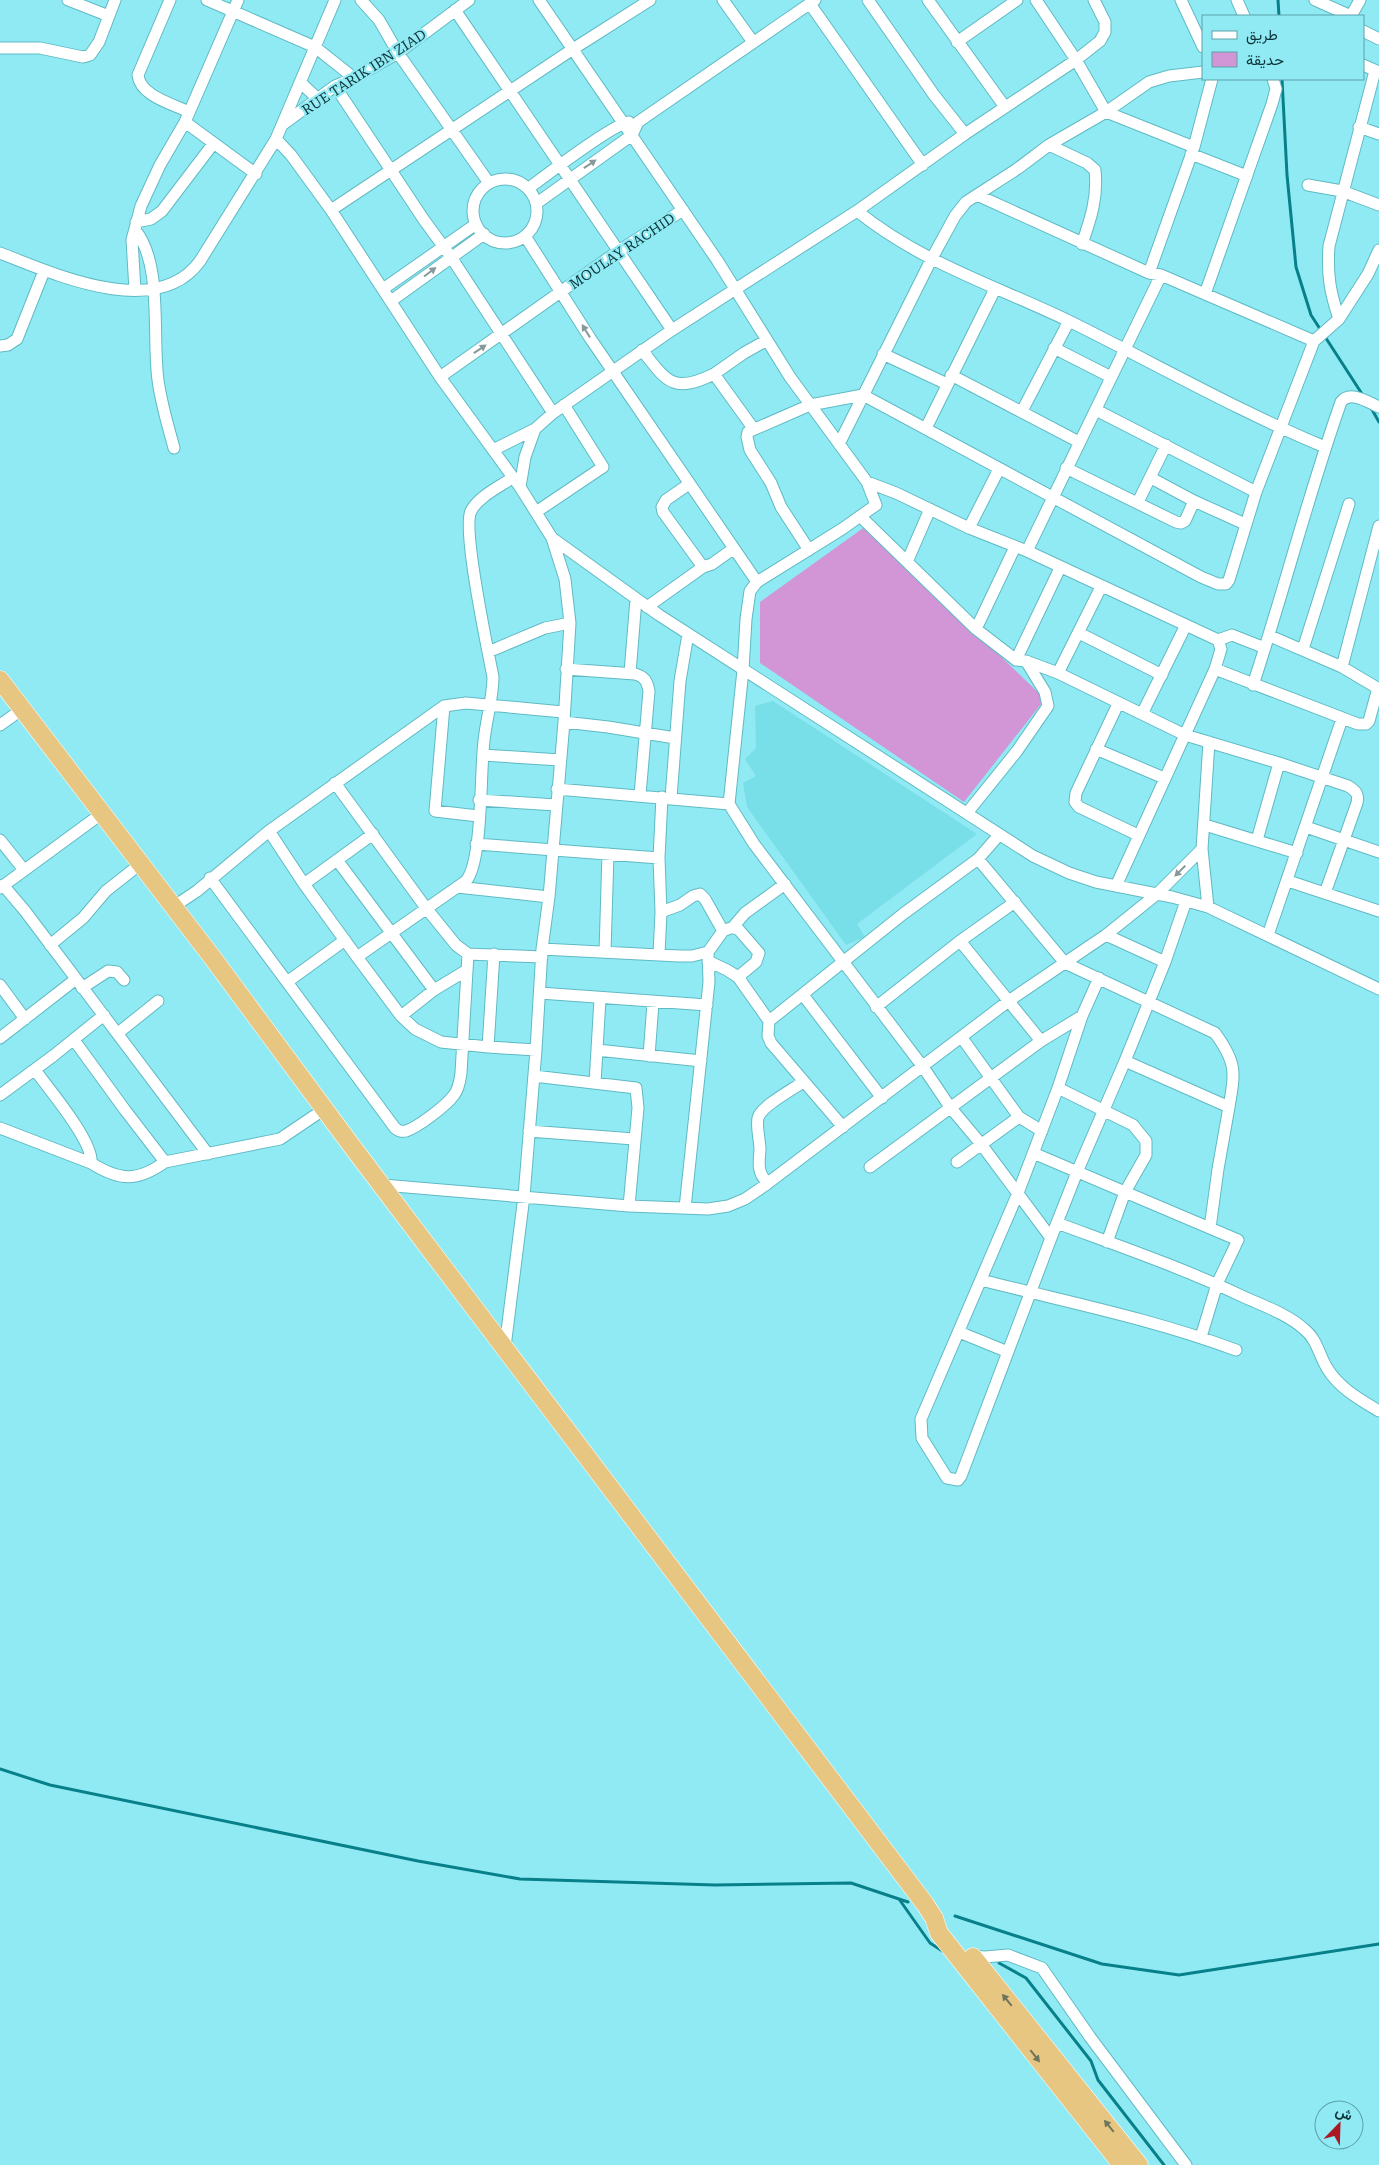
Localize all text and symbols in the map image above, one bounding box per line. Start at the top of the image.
legend [1202,15,1364,80]
street label: RUE TARIK IBN ZIAD [299,26,429,118]
text: طريق [1246,26,1278,45]
text: حديقة [1246,51,1284,69]
one-way arrow [583,159,597,169]
street label: MOULAY RACHID [566,210,678,292]
one-way arrow [423,267,436,278]
one-way arrow [582,325,591,338]
one-way arrow [473,344,486,354]
one-way arrow [1174,865,1186,877]
one-way arrow [1002,1994,1013,2007]
one-way arrow [1029,2049,1040,2062]
north arrow [1314,2100,1364,2150]
text: ش [1333,2102,1355,2125]
one-way arrow [1104,2120,1115,2133]

